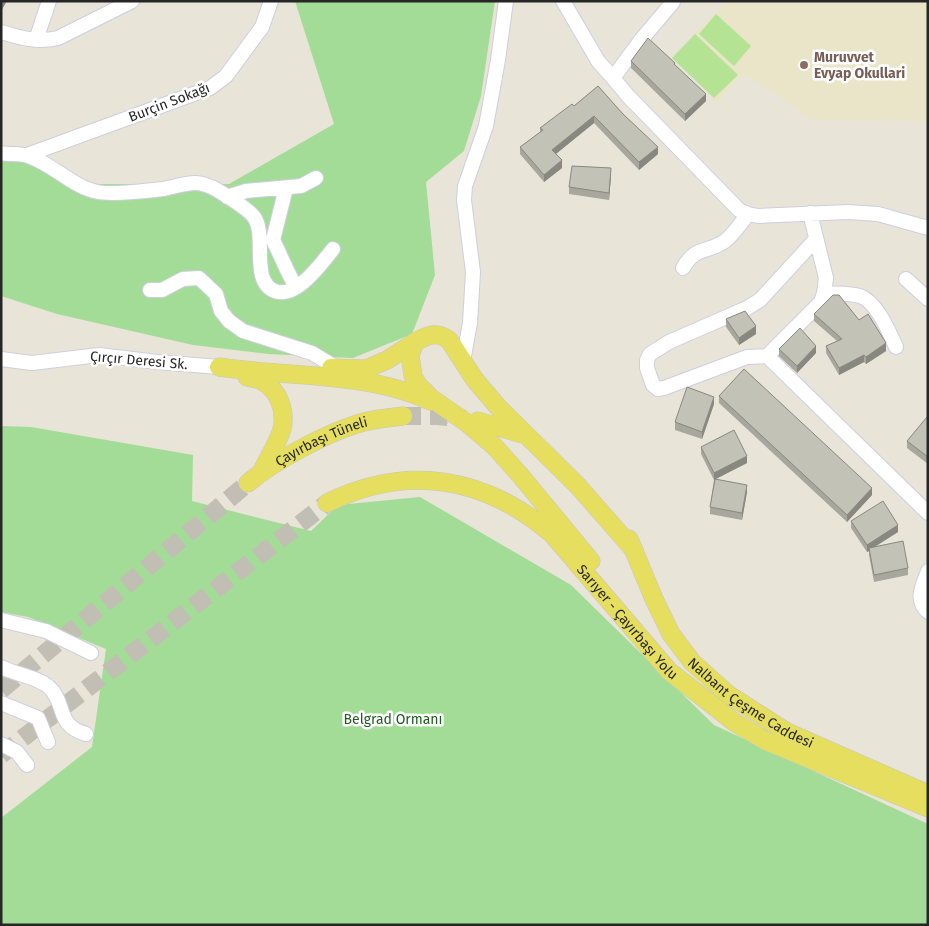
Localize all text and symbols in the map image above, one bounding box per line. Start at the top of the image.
place label: Muruvvet Evyap Okullari [814,49,905,82]
marker: Muruvvet Evyap Okullari [798,59,810,71]
street label: Burçin Sokağı [126,79,212,126]
street label: Çırçır Deresi Sk. [89,348,189,373]
street label: Çayırbaşı Tüneli [272,413,369,470]
street label: Sarıyer - Çayırbaşı Yolu [573,561,681,684]
street label: Nalbant Çeşme Caddesi [684,654,816,752]
park label: Belgrad Ormanı [344,711,443,728]

